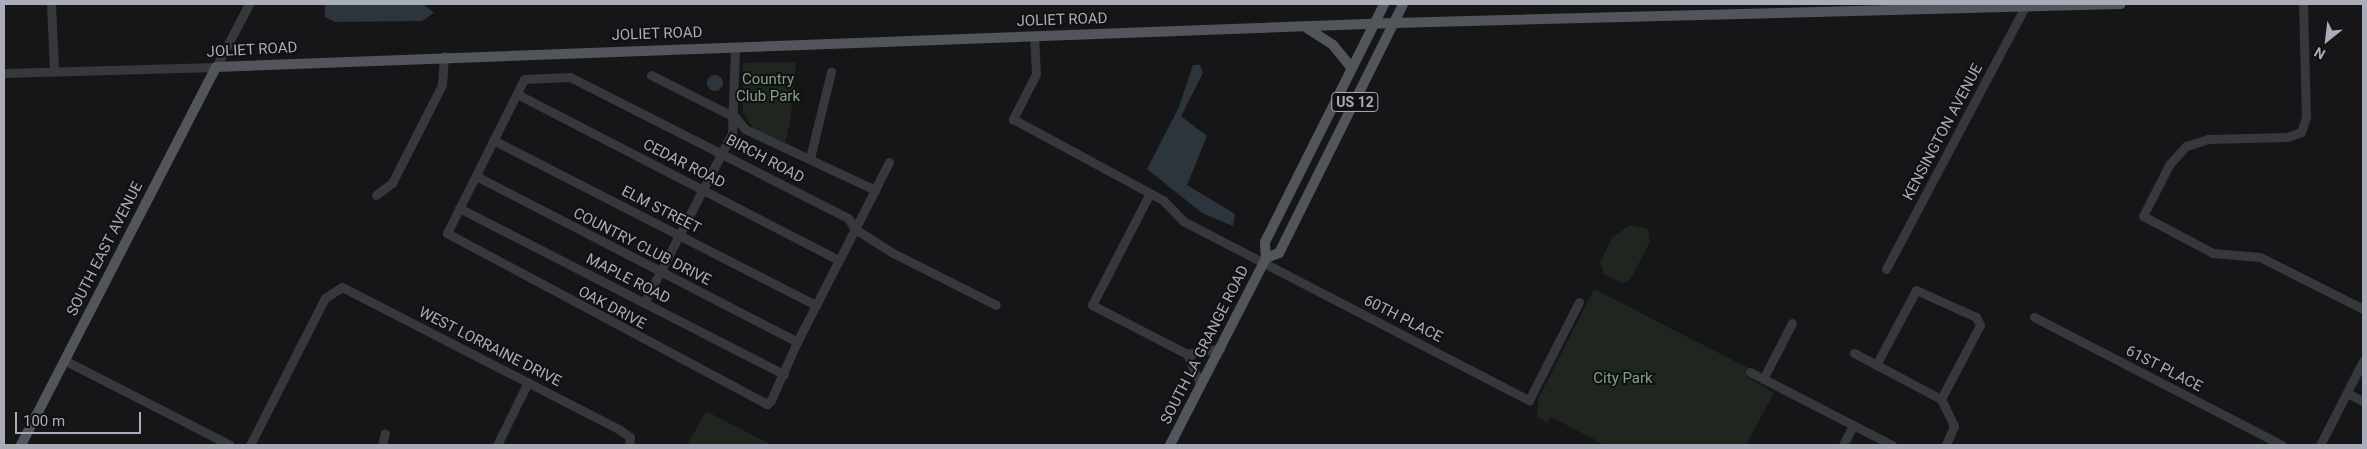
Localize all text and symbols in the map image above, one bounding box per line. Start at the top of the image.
street label: JOLIET ROAD [1016,9,1108,31]
north arrow [2302,15,2352,65]
street label: JOLIET ROAD [611,23,703,45]
street label: JOLIET ROAD [206,39,298,61]
text: N [2312,44,2328,63]
street label: KENSINGTON AVENUE [1899,61,1987,203]
park label: Country Club Park [736,70,800,105]
road number: US 12 [1331,90,1379,114]
street label: BIRCH ROAD [723,131,807,187]
street label: CEDAR ROAD [640,136,728,192]
street label: SOUTH EAST AVENUE [63,179,147,319]
street label: ELM STREET [618,182,704,238]
street label: COUNTRY CLUB DRIVE [570,204,714,290]
street label: MAPLE ROAD [583,250,673,308]
street label: SOUTH LA GRANGE ROAD [1157,263,1253,427]
street label: OAK DRIVE [575,283,649,333]
street label: 60TH PLACE [1361,291,1445,347]
street label: WEST LORRAINE DRIVE [416,303,564,391]
street label: 61ST PLACE [2122,342,2206,396]
park label: City Park [1593,370,1653,388]
scale bar [18,402,144,434]
text: 100 m [23,412,65,430]

